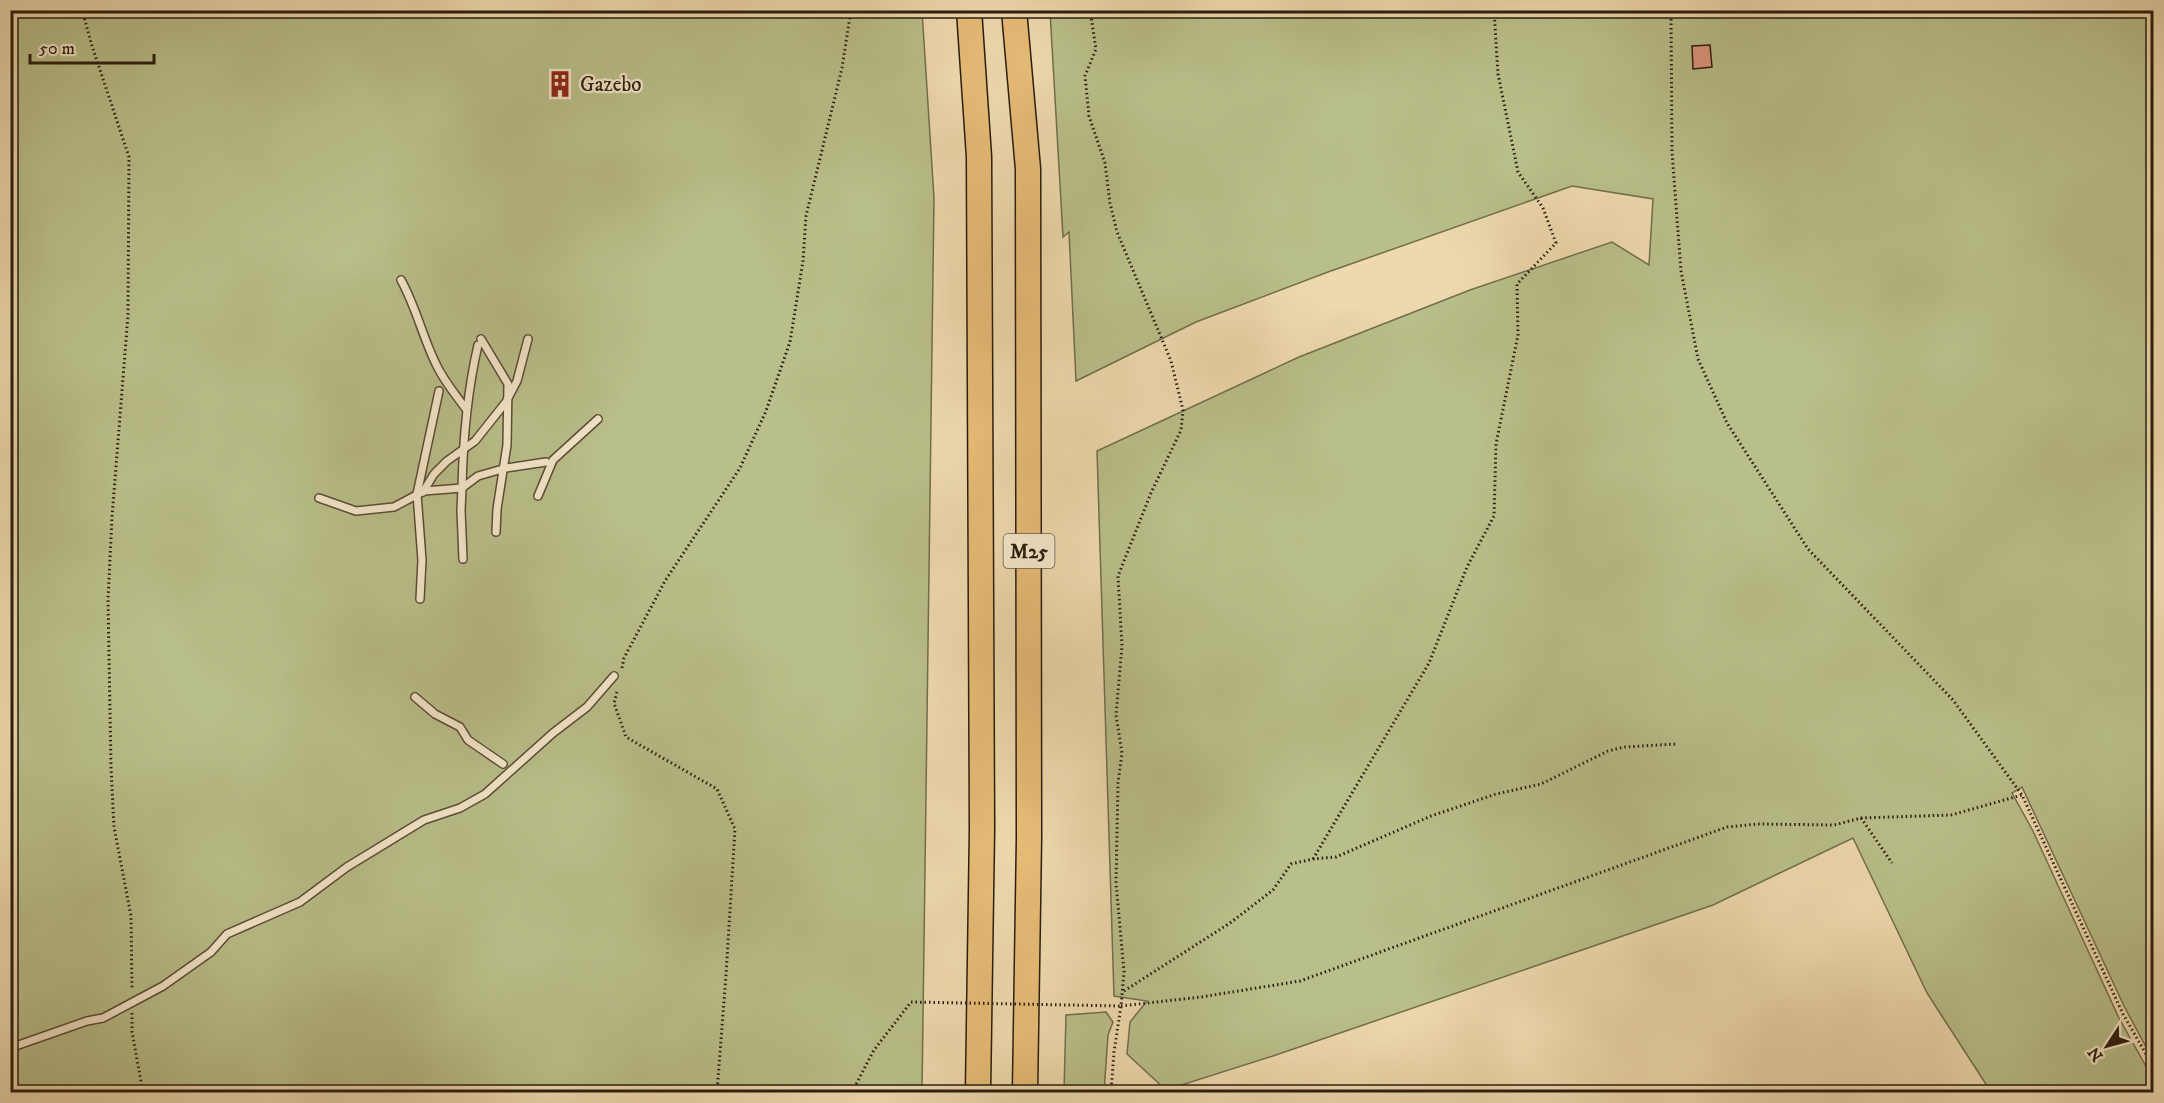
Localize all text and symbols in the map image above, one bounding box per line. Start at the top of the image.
scale bar [30,27,154,65]
text: 50 m [39,38,75,60]
building icon: Gazebo [545,69,575,99]
place label: Gazebo [580,72,641,98]
road number: M25 [1004,534,1054,568]
north arrow [2077,1016,2137,1076]
text: N [2084,1043,2108,1065]

